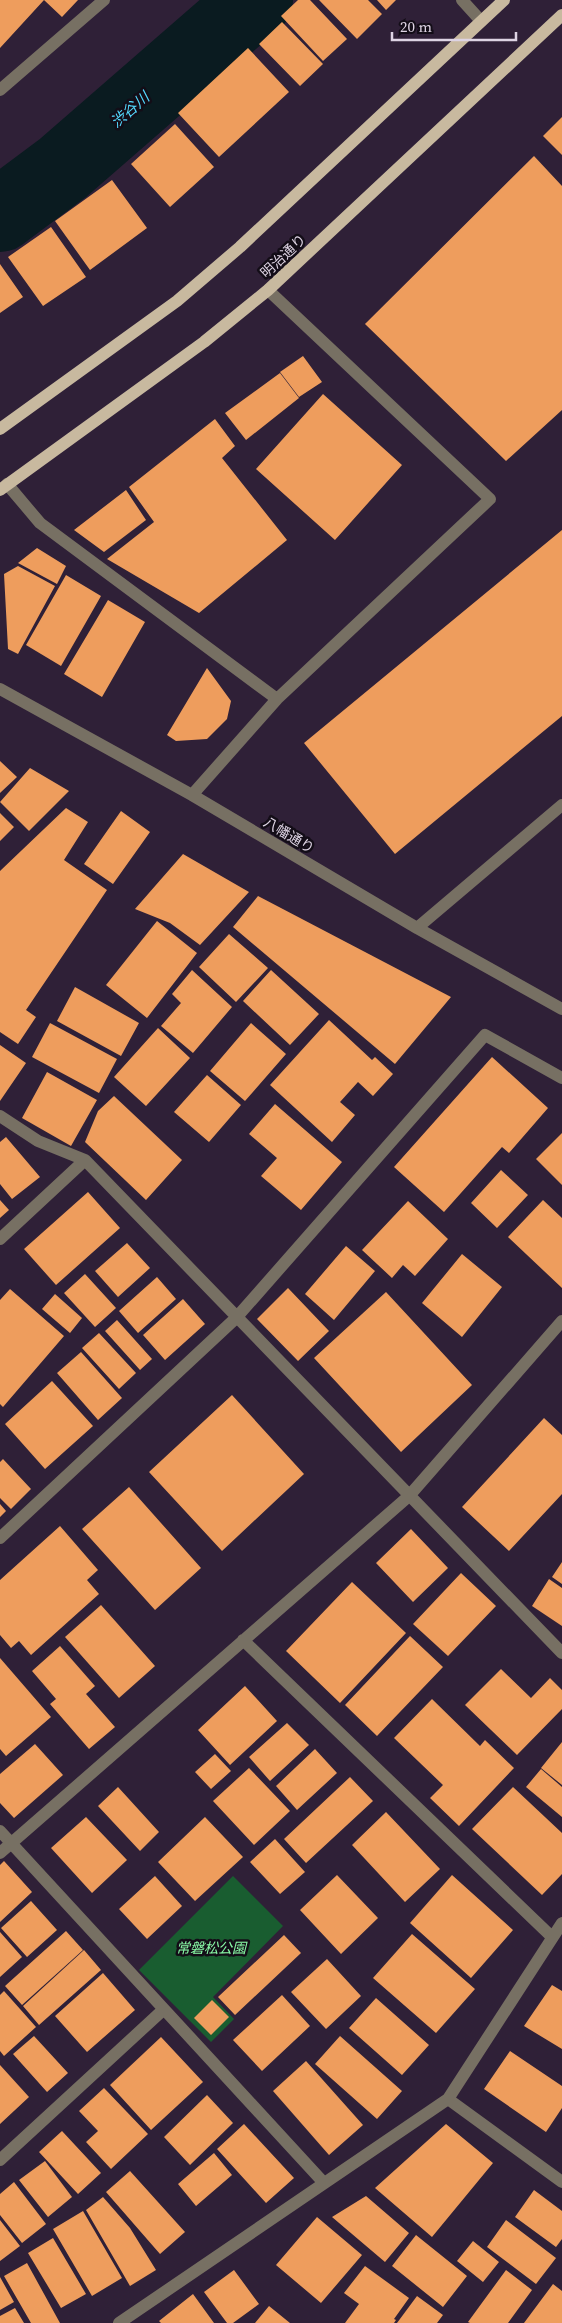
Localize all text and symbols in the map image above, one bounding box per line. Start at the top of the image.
scale bar [392,10,516,42]
text: 20 m [400,16,432,37]
water label: 渋谷川 [106,86,155,132]
street label: 明治通り [256,230,310,282]
street label: 八幡通り [260,812,318,858]
park label: 常磐松公園 [176,1938,248,1958]

